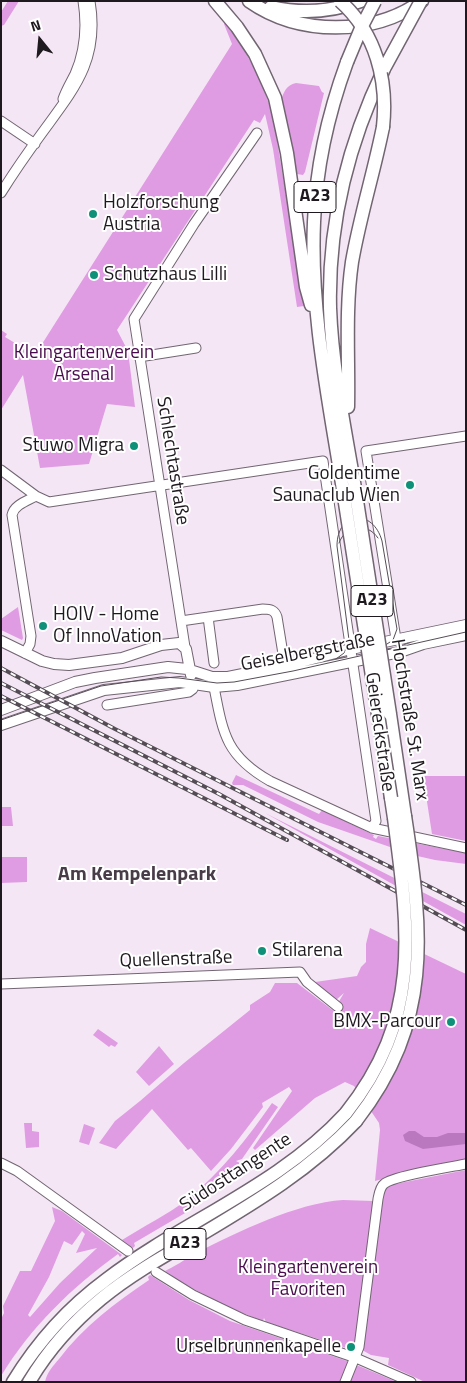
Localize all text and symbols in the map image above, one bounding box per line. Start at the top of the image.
text: N [28,14,43,37]
north arrow [15,15,65,65]
road number: A23 [294,182,336,212]
place label: Holzforschung Austria [103,192,219,236]
marker: Holzforschung Austria [87,208,99,220]
place label: Schutzhaus Lilli [104,264,227,286]
marker: Schutzhaus Lilli [88,269,100,281]
park label: Kleingartenverein Arsenal [14,342,154,386]
street label: Schlechtastraße [151,395,193,527]
place label: Stuwo Migra [23,435,124,457]
marker: Stuwo Migra [128,440,140,452]
place label: Goldentime Saunaclub Wien [273,463,400,507]
marker: Goldentime Saunaclub Wien [404,479,416,491]
road number: A23 [351,586,393,616]
place label: HOIV - Home Of InnoVation [53,604,162,648]
marker: HOIV - Home Of InnoVation [37,620,49,632]
street label: Geiselbergstraße [239,629,377,677]
street label: Hochstraße St. Marx [385,638,433,802]
street label: Geiereckstraße [359,671,399,793]
district label: Am Kempelenpark [58,863,216,887]
place label: Stilarena [272,940,343,962]
marker: Stilarena [256,945,268,957]
street label: Quellenstraße [119,947,233,973]
place label: BMX-Parcour [333,1011,441,1033]
marker: BMX-Parcour [445,1016,457,1028]
street label: Südosttangente [176,1129,296,1217]
road number: A23 [164,1228,206,1260]
park label: Kleingartenverein Favoriten [238,1257,378,1301]
place label: Urselbrunnenkapelle [176,1336,341,1358]
marker: Urselbrunnenkapelle [345,1341,357,1353]

